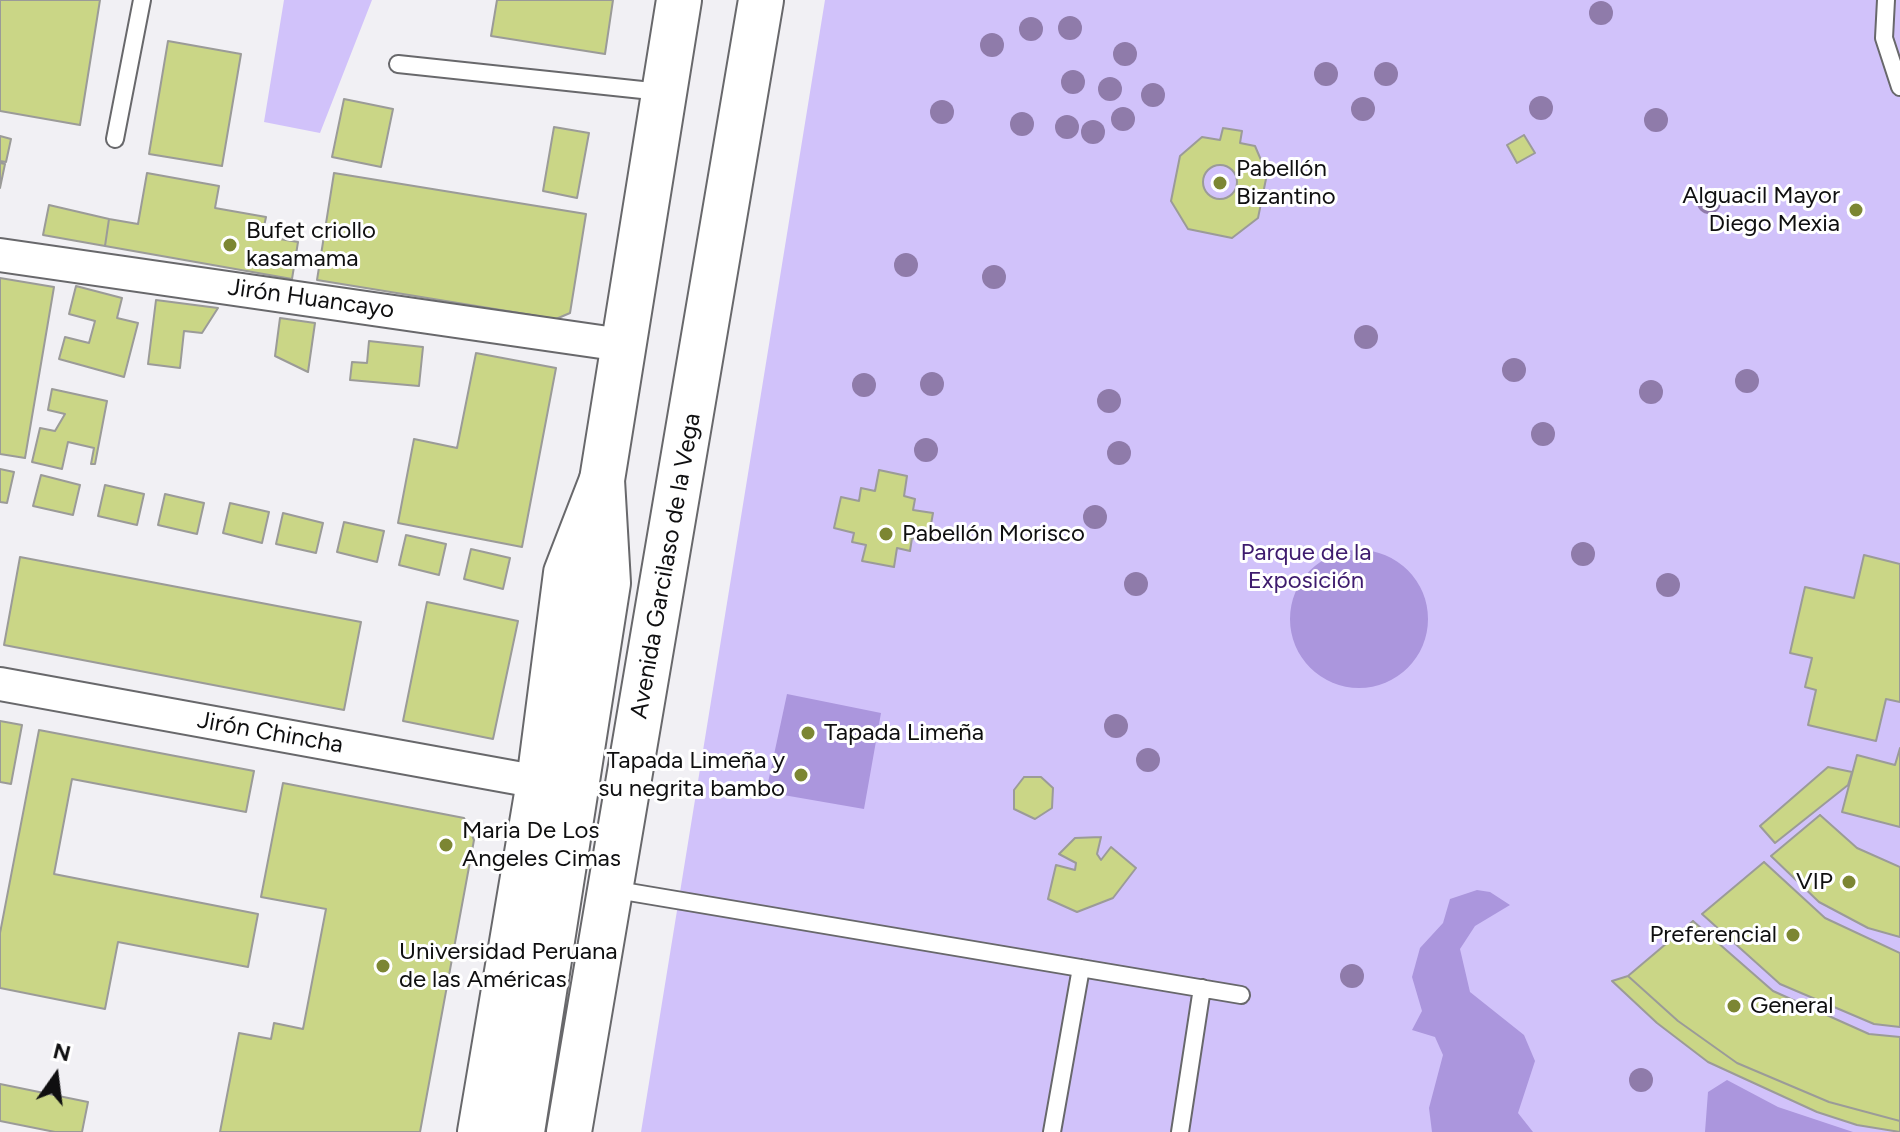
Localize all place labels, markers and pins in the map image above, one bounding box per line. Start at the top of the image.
place label: Pabellón Bizantino [1236,155,1336,211]
marker: Pabellón Bizantino [1211,174,1229,192]
place label: Alguacil Mayor Diego Mexia [1682,182,1840,238]
marker: Alguacil Mayor Diego Mexia [1847,201,1865,219]
place label: Bufet criollo kasamama [246,217,376,273]
marker: Bufet criollo kasamama [221,236,239,254]
place label: Pabellón Morisco [902,520,1085,548]
marker: Pabellón Morisco [877,525,895,543]
place label: Tapada Limeña [824,719,984,747]
marker: Tapada Limeña [799,724,817,742]
place label: Tapada Limeña y su negrita bambo [598,747,785,803]
marker: Tapada Limeña y su negrita bambo [792,766,810,784]
place label: Maria De Los Angeles Cimas [462,817,621,873]
marker: Maria De Los Angeles Cimas [437,836,455,854]
place label: VIP [1796,868,1833,896]
marker: VIP [1840,873,1858,891]
place label: Preferencial [1649,921,1777,949]
marker: Preferencial [1784,926,1802,944]
place label: Universidad Peruana de las Américas [399,938,618,994]
marker: Universidad Peruana de las Américas [374,957,392,975]
place label: General [1750,992,1833,1020]
marker: General [1725,997,1743,1015]

